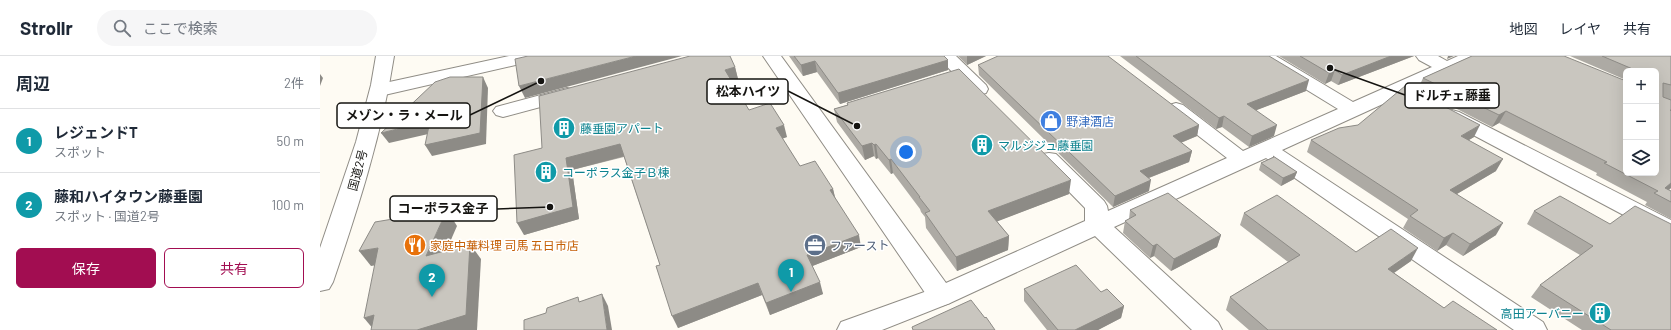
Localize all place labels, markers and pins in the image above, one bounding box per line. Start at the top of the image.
callout: 松本ハイツ [707,79,788,104]
callout: ドルチェ藤垂 [1405,83,1499,108]
callout: メゾン・ラ・メール [337,103,470,128]
shop icon: 野津酒店 [1038,108,1064,134]
place label: 野津酒店 [1066,114,1114,128]
building icon: 藤垂園アパート [551,115,577,141]
place label: 藤垂園アパート [580,121,664,135]
building icon: マルジジュ藤垂園 [969,132,995,158]
place label: マルジジュ藤垂園 [998,138,1093,152]
building icon: コーポラス金子Ｂ棟 [533,159,559,185]
place label: コーポラス金子Ｂ棟 [562,165,670,179]
callout: コーポラス金子 [390,196,497,221]
restaurant icon: 家庭中華料理 司馬 五日市店 [402,232,428,258]
office icon: ファースト [802,232,828,258]
place label: 家庭中華料理 司馬 五日市店 [430,238,579,252]
place label: ファースト [830,238,889,252]
pin: 1 [778,259,804,292]
pin: 2 [419,264,445,297]
building icon: 高田アーバニー [1587,300,1613,326]
place label: 高田アーバニー [1501,306,1584,320]

